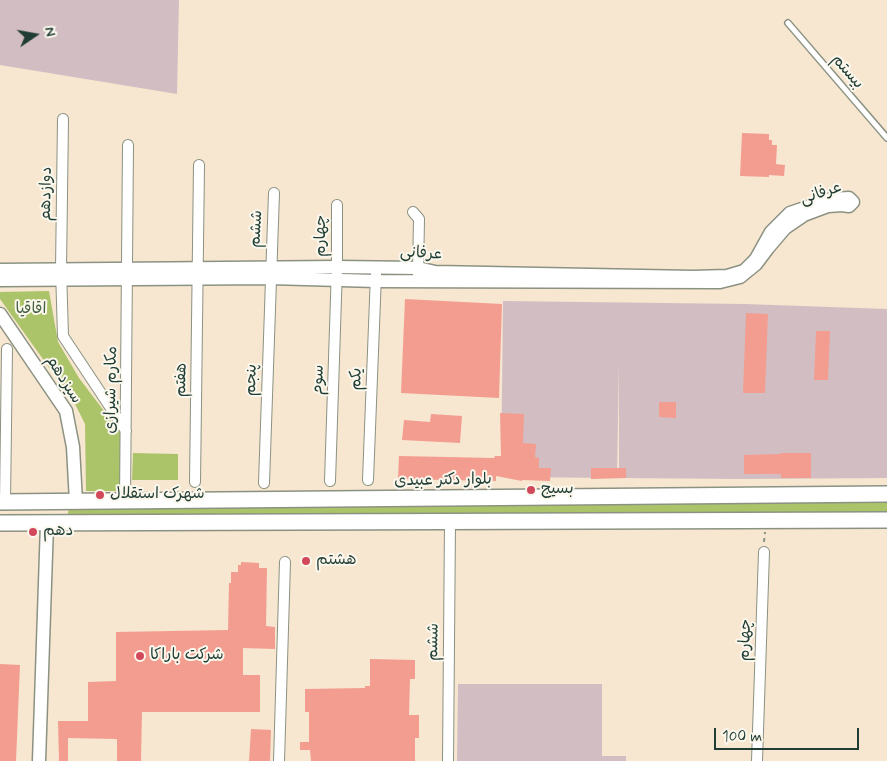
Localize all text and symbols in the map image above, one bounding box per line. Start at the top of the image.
north arrow [10,10,60,60]
text: N [40,25,59,38]
street label: بیستم [827,51,867,93]
street label: دوازدهم [37,167,57,221]
street label: عرفانی [798,178,844,210]
street label: ششم [246,210,268,248]
street label: چهارم [312,215,332,257]
street label: عرفانی [399,243,443,265]
park label: اقاقیا [16,300,46,320]
street label: مکارم شیرازی [102,346,122,434]
street label: سیزدهم [41,352,85,408]
street label: هفتم [172,363,192,397]
street label: پنجم [242,364,262,396]
street label: سوم [309,364,329,396]
street label: یکم [347,367,367,391]
street label: بلوار دکتر عبیدی [394,471,492,491]
place label: بسیج [541,480,574,500]
marker: بسیج [525,484,537,496]
place label: شهرک استقلال [110,485,205,505]
marker: شهرک استقلال [94,489,106,501]
place label: دهم [43,522,73,542]
marker: دهم [27,526,39,538]
place label: هشتم [316,551,356,571]
marker: هشتم [300,555,312,567]
street label: چهارم [736,619,756,661]
street label: ششم [424,623,444,661]
place label: شرکت باراکا [150,646,224,666]
marker: شرکت باراکا [134,650,146,662]
scale bar [717,718,862,750]
text: 100 m [722,727,762,747]

